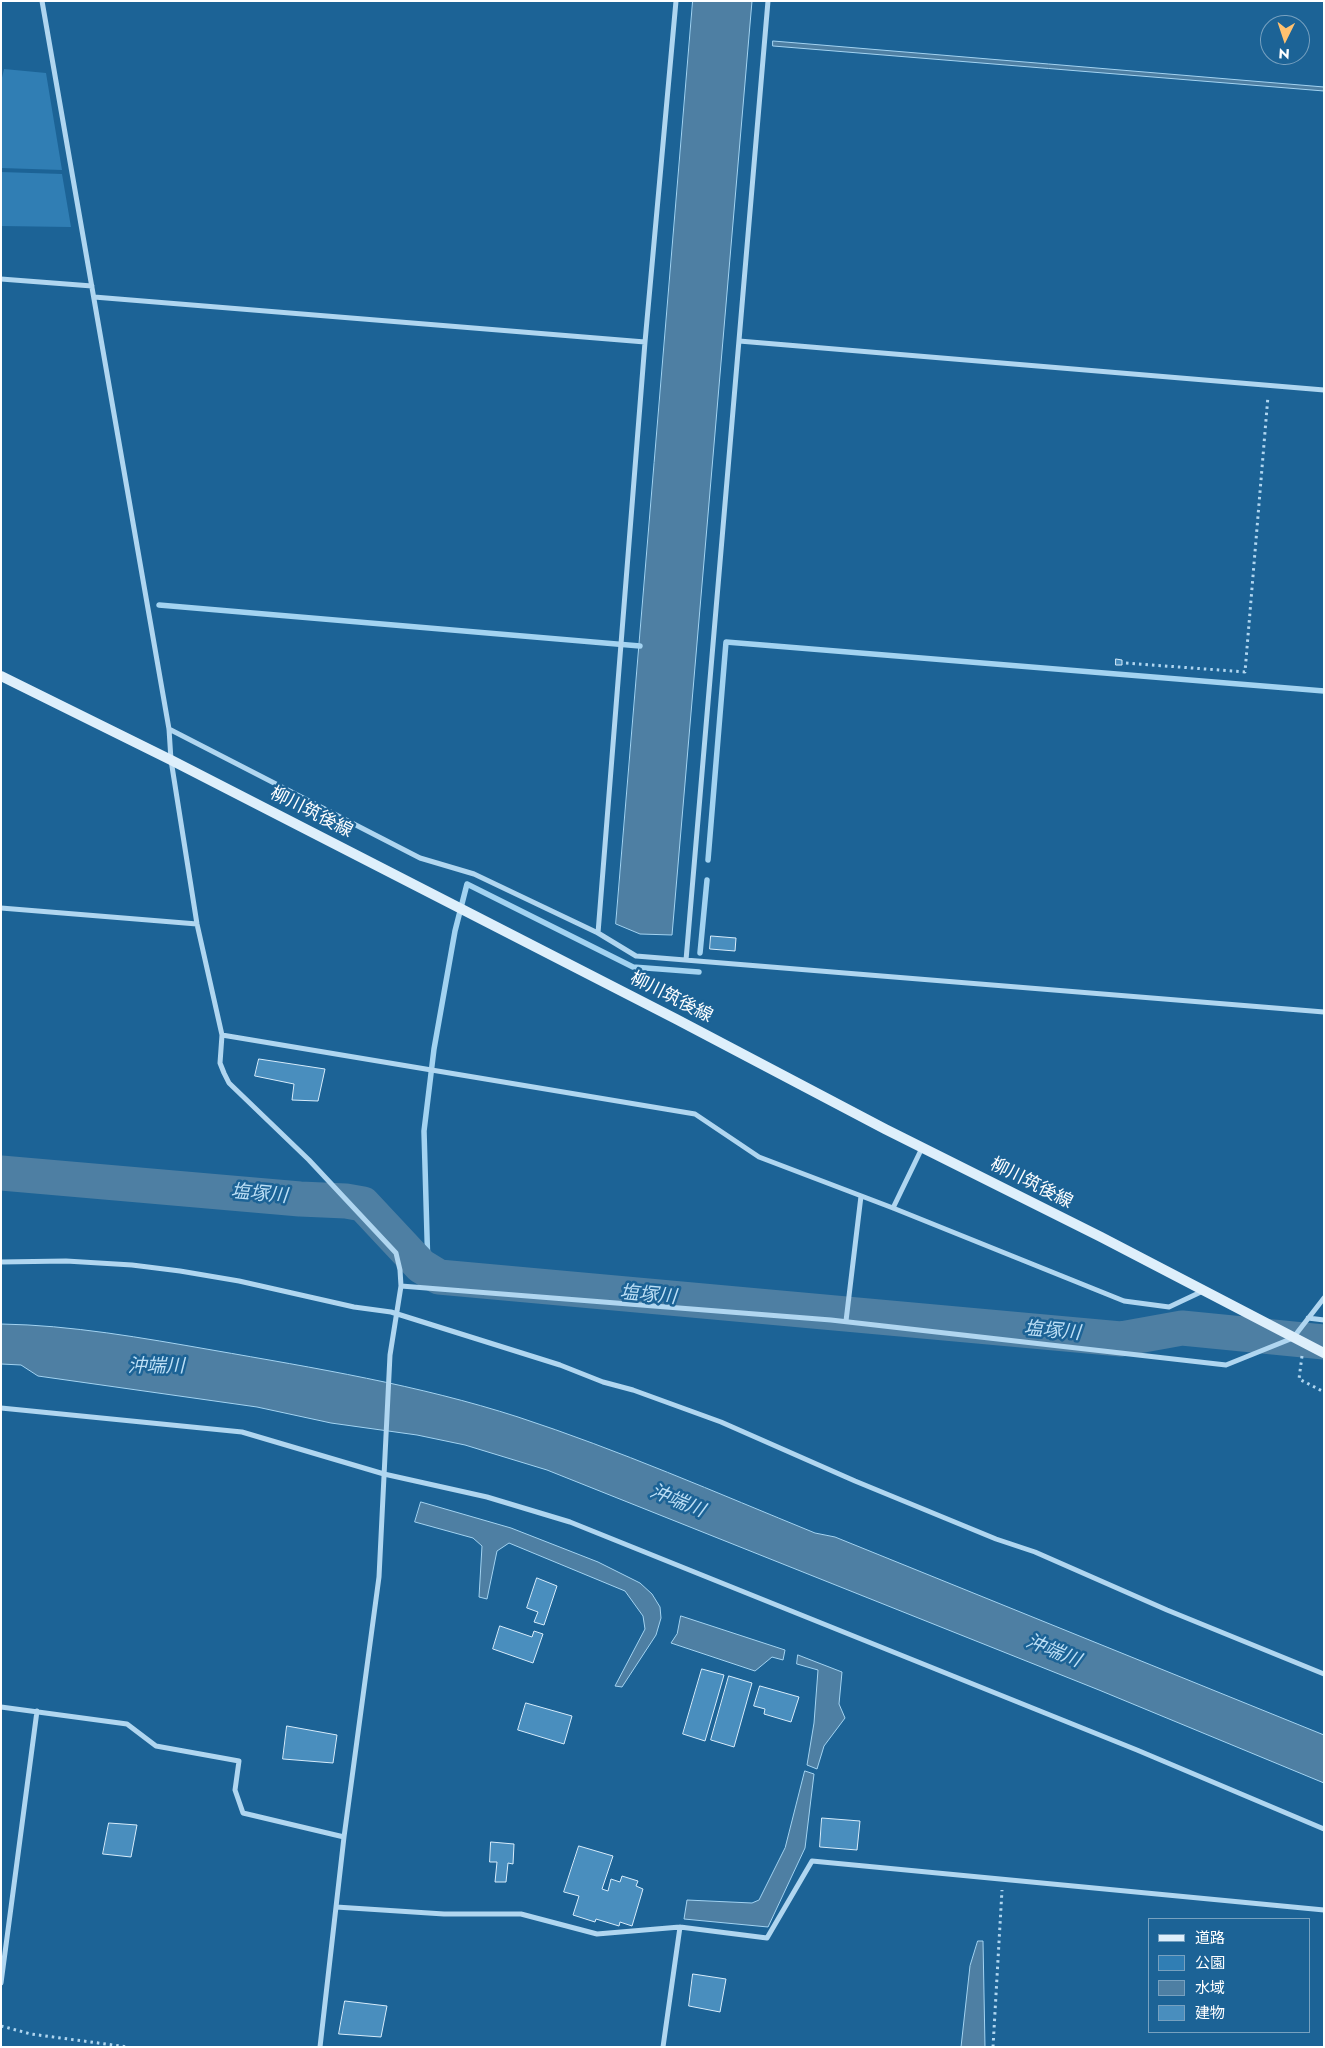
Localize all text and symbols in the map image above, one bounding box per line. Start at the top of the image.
north arrow [1260,15,1310,65]
text: N [1278,44,1290,64]
street label: 柳川筑後線 [266,783,356,843]
street label: 柳川筑後線 [626,968,716,1028]
street label: 柳川筑後線 [986,1154,1076,1214]
water label: 塩塚川 [230,1181,288,1209]
water label: 塩塚川 [619,1282,677,1310]
water label: 塩塚川 [1023,1318,1081,1346]
water label: 沖端川 [128,1356,184,1378]
water label: 沖端川 [646,1481,708,1523]
water label: 沖端川 [1022,1631,1084,1673]
legend [1148,1918,1310,2033]
text: 道路 [1195,1927,1225,1949]
text: 公園 [1195,1952,1225,1974]
text: 水域 [1195,1977,1225,1999]
text: 建物 [1195,2002,1225,2024]

